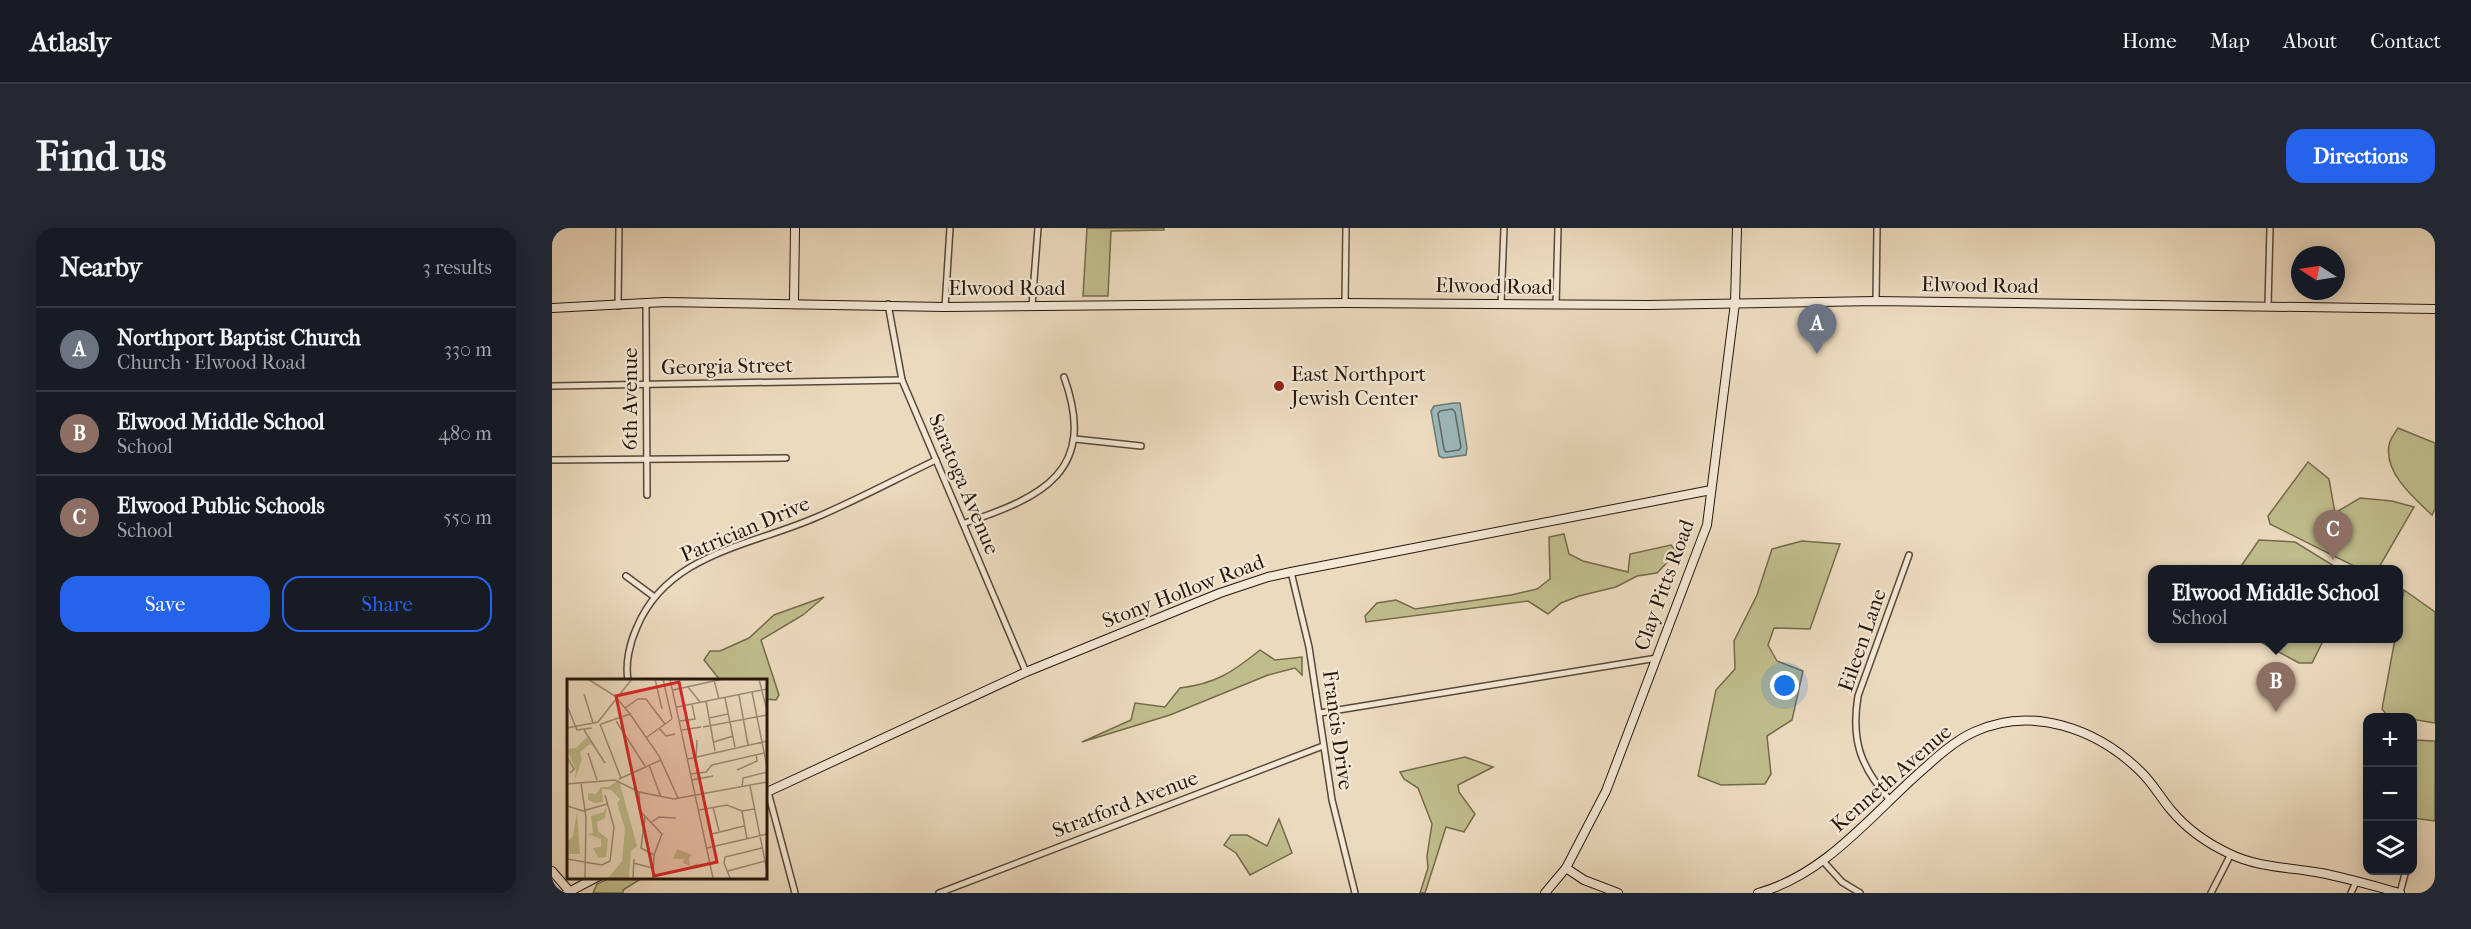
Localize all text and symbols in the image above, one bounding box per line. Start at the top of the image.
text: Atlasly [30,25,111,58]
text: Home [2122,29,2177,53]
text: Map [2210,29,2250,53]
text: About [2283,29,2337,53]
text: Contact [2370,29,2441,53]
button: Directions [2286,129,2435,183]
text: Find us [36,132,166,181]
north arrow [2291,246,2345,300]
text: Nearby [60,252,142,283]
text: 3 results [423,256,492,279]
street label: Elwood Road [1921,272,2040,298]
street label: Elwood Road [1435,273,1554,299]
street label: Elwood Road [948,276,1066,300]
pin: A [1798,304,1836,354]
text: Northport Baptist Church [117,325,361,351]
text: A [73,338,86,361]
text: 330 m [444,338,492,361]
street label: 6th Avenue [618,348,642,450]
text: Church · Elwood Road [117,351,306,374]
street label: Georgia Street [661,353,794,379]
place label: East Northport Jewish Center [1289,362,1427,410]
marker: East Northport Jewish Center [1272,379,1286,393]
text: Elwood Middle School [117,409,325,435]
street label: Saratoga Avenue [924,410,1004,558]
text: B [73,422,86,445]
text: 480 m [438,422,492,445]
text: School [117,435,173,458]
street label: Patrician Drive [677,491,813,567]
text: Elwood Public Schools [117,493,325,519]
text: C [73,506,86,529]
text: 550 m [443,506,492,529]
pin: C [2314,510,2352,560]
street label: Clay Pitts Road [1629,516,1699,654]
text: School [117,519,173,542]
street label: Stony Hollow Road [1099,549,1268,633]
popup [2148,565,2403,643]
button: Save [60,576,270,632]
button: Share [282,576,492,632]
text: Elwood Middle School [2172,580,2379,606]
street label: Eileen Lane [1833,585,1891,695]
text: School [2172,606,2228,629]
pin: B [2256,662,2296,712]
street label: Francis Drive [1318,668,1358,792]
your location [1770,671,1799,700]
inset map [567,679,766,878]
map controls [2363,713,2417,875]
button: + [2363,713,2417,767]
street label: Kenneth Avenue [1826,719,1956,837]
street label: Stratford Avenue [1049,765,1201,843]
button: − [2363,767,2417,821]
button: layers [2363,821,2417,875]

